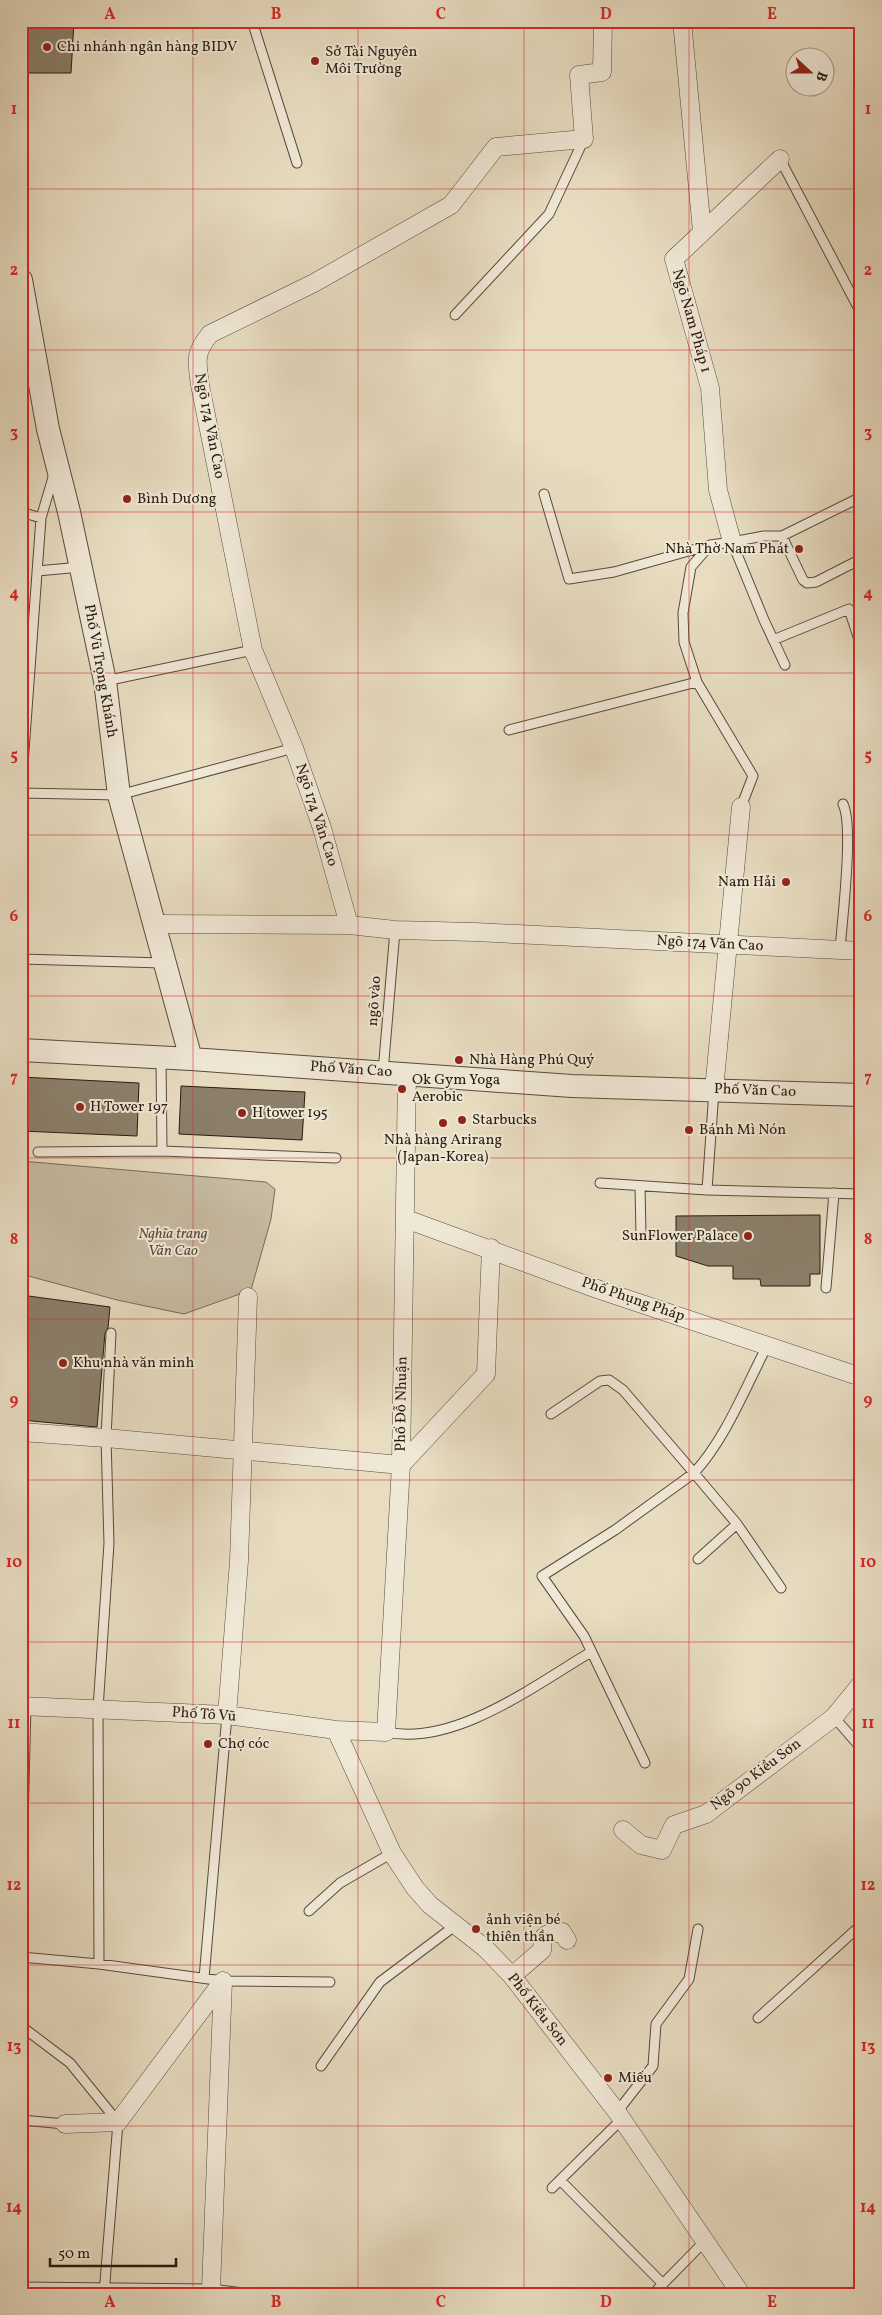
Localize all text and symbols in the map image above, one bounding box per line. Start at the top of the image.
text: A [104,4,116,26]
text: B [271,4,282,26]
text: C [436,4,446,26]
text: D [600,4,612,26]
text: E [767,4,777,26]
place label: Chi nhánh ngân hàng BIDV [57,37,237,58]
marker: Chi nhánh ngân hàng BIDV [41,41,53,53]
place label: Sở Tài Nguyên Môi Trường [325,42,418,80]
north arrow [784,48,834,98]
marker: Sở Tài Nguyên Môi Trường [309,55,321,67]
text: B [810,68,831,84]
text: 1 [11,99,17,121]
text: 1 [865,99,871,121]
text: 2 [10,260,18,282]
text: 2 [864,260,872,282]
street label: Ngõ Nam Pháp 1 [666,267,716,375]
street label: Ngõ 174 Văn Cao [188,371,230,481]
text: 3 [10,422,18,444]
text: 3 [864,422,872,444]
place label: Bình Dương [137,489,217,510]
marker: Bình Dương [121,493,133,505]
place label: Nhà Thờ Nam Phát [665,539,789,560]
marker: Nhà Thờ Nam Phát [793,543,805,555]
text: 4 [9,583,19,605]
text: 4 [863,583,873,605]
street label: Phố Vũ Trọng Khánh [78,603,122,739]
text: 5 [10,745,18,767]
text: 5 [864,745,872,767]
street label: Ngõ 174 Văn Cao [289,761,343,869]
place label: Nam Hải [718,872,776,893]
marker: Nam Hải [780,876,792,888]
text: 6 [10,906,19,928]
text: 6 [864,906,873,928]
street label: Ngõ 174 Văn Cao [656,931,764,957]
street label: ngõ vào [363,975,387,1027]
place label: Nhà Hàng Phú Quý [469,1050,594,1071]
marker: Nhà Hàng Phú Quý [453,1054,465,1066]
street label: Phố Văn Cao [309,1057,393,1083]
text: 7 [10,1067,18,1089]
text: 7 [864,1067,872,1089]
place label: Ok Gym Yoga Aerobic [412,1070,500,1108]
street label: Phố Văn Cao [713,1079,797,1103]
marker: Ok Gym Yoga Aerobic [396,1083,408,1095]
place label: H Tower 197 [90,1097,168,1118]
marker: H Tower 197 [74,1101,86,1113]
place label: H tower 195 [252,1103,328,1124]
marker: H tower 195 [236,1107,248,1119]
place label: Starbucks [472,1110,537,1131]
marker: Starbucks [456,1114,468,1126]
marker: Nhà hàng Arirang (Japan-Korea) [437,1117,449,1129]
place label: Bánh Mì Nón [699,1120,786,1141]
marker: Bánh Mì Nón [683,1124,695,1136]
place label: Nhà hàng Arirang (Japan-Korea) [384,1130,502,1168]
park label: Nghĩa trang Văn Cao [139,1224,208,1262]
place label: SunFlower Palace [622,1226,738,1247]
text: 8 [10,1229,18,1251]
text: 8 [864,1229,872,1251]
marker: SunFlower Palace [742,1230,754,1242]
street label: Phố Phụng Pháp [578,1272,688,1328]
place label: Khu nhà văn minh [73,1353,195,1374]
street label: Phố Đỗ Nhuận [391,1356,413,1452]
marker: Khu nhà văn minh [57,1357,69,1369]
text: 9 [10,1390,19,1412]
text: 9 [864,1390,873,1412]
text: 10 [6,1552,22,1574]
text: 10 [860,1552,876,1574]
street label: Phố Tô Vũ [171,1702,237,1728]
text: 11 [8,1713,20,1735]
text: 11 [862,1713,874,1735]
place label: Chợ cóc [218,1734,270,1755]
street label: Ngõ 90 Kiều Sơn [706,1734,806,1816]
marker: Chợ cóc [202,1738,214,1750]
text: 12 [7,1875,21,1897]
text: 12 [861,1875,875,1897]
place label: ảnh viện bé thiên thần [486,1910,561,1948]
marker: ảnh viện bé thiên thần [470,1923,482,1935]
street label: Phố Kiều Sơn [502,1969,572,2051]
text: 13 [7,2036,21,2058]
text: 13 [861,2036,875,2058]
place label: Miếu [618,2068,652,2089]
marker: Miếu [602,2072,614,2084]
text: 14 [6,2197,22,2219]
text: 14 [860,2197,876,2219]
scale bar [50,2235,176,2267]
text: 50 m [58,2244,90,2265]
text: A [104,2292,116,2314]
text: B [271,2292,282,2314]
text: C [436,2292,446,2314]
text: D [600,2292,612,2314]
text: E [767,2292,777,2314]

